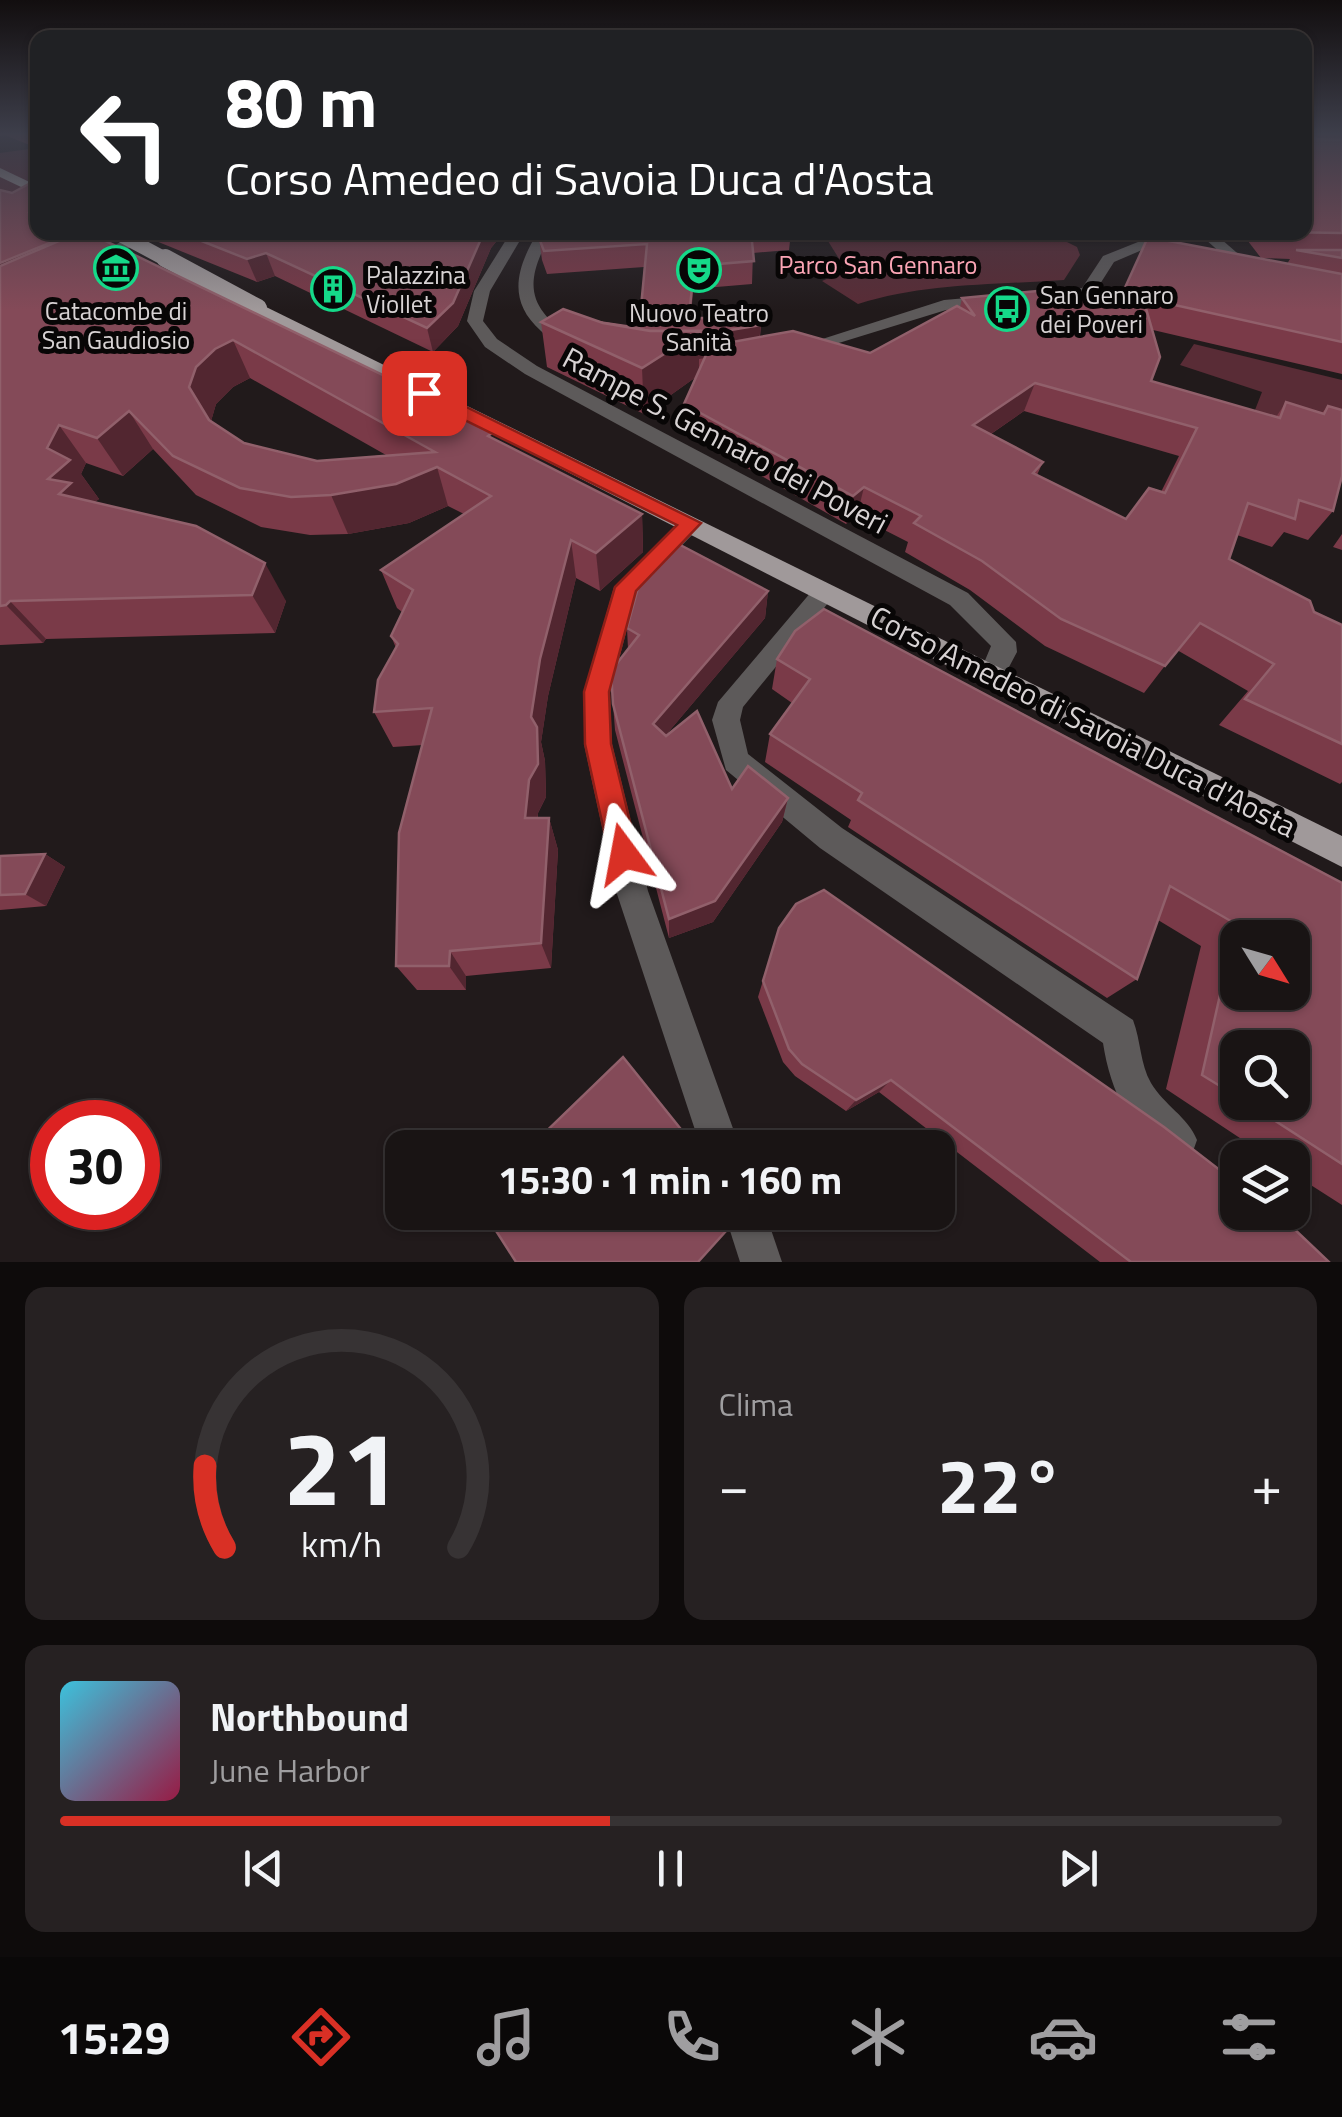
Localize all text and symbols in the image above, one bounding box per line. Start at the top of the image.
text: 80 m [225,48,378,154]
icon: left [60,70,190,200]
text: Corso Amedeo di Savoia Duca d'Aosta [225,144,934,212]
museum icon: Catacombe di San Gaudiosio [93,245,139,291]
park label: Parco San Gennaro [778,246,978,284]
theatre icon: Nuovo Teatro Sanità [676,247,722,293]
place label: Palazzina Viollet [366,256,466,323]
building icon: Palazzina Viollet [310,266,356,312]
place label: San Gennaro dei Poveri [1040,276,1174,343]
bus stop icon: San Gennaro dei Poveri [984,286,1030,332]
place label: Catacombe di San Gaudiosio [42,292,190,359]
place label: Nuovo Teatro Sanità [629,294,769,361]
street label: Rampe S. Gennaro dei Poveri [555,335,896,546]
pin [382,351,467,436]
icon: arrive [397,366,452,421]
street label: Corso Amedeo di Savoia Duca d'Aosta [863,593,1304,849]
position arrow [572,802,676,906]
north arrow [1220,920,1310,1010]
map controls [1220,920,1310,1230]
button: search [1220,1030,1310,1120]
speed limit sign: 30 [30,1100,160,1230]
button: layers [1220,1140,1310,1230]
text: 15:30 · 1 min · 160 m [498,1151,842,1209]
text: Clima [719,1380,793,1428]
text: 21 [284,1387,400,1545]
text: 22° [937,1428,1063,1542]
text: − [719,1443,749,1526]
text: + [1251,1443,1282,1526]
text: km/h [301,1516,382,1571]
text: Northbound [210,1688,409,1746]
text: June Harbor [210,1746,370,1794]
icon: previous [236,1841,291,1896]
icon: pause [643,1841,698,1896]
icon: next [1051,1841,1106,1896]
icon: directions [286,2002,356,2072]
icon: music [471,2002,541,2072]
icon: phone [657,2002,727,2072]
icon: climate [843,2002,913,2072]
icon: car [1028,2002,1098,2072]
icon: filters [1214,2002,1284,2072]
text: 15:29 [58,2003,170,2071]

